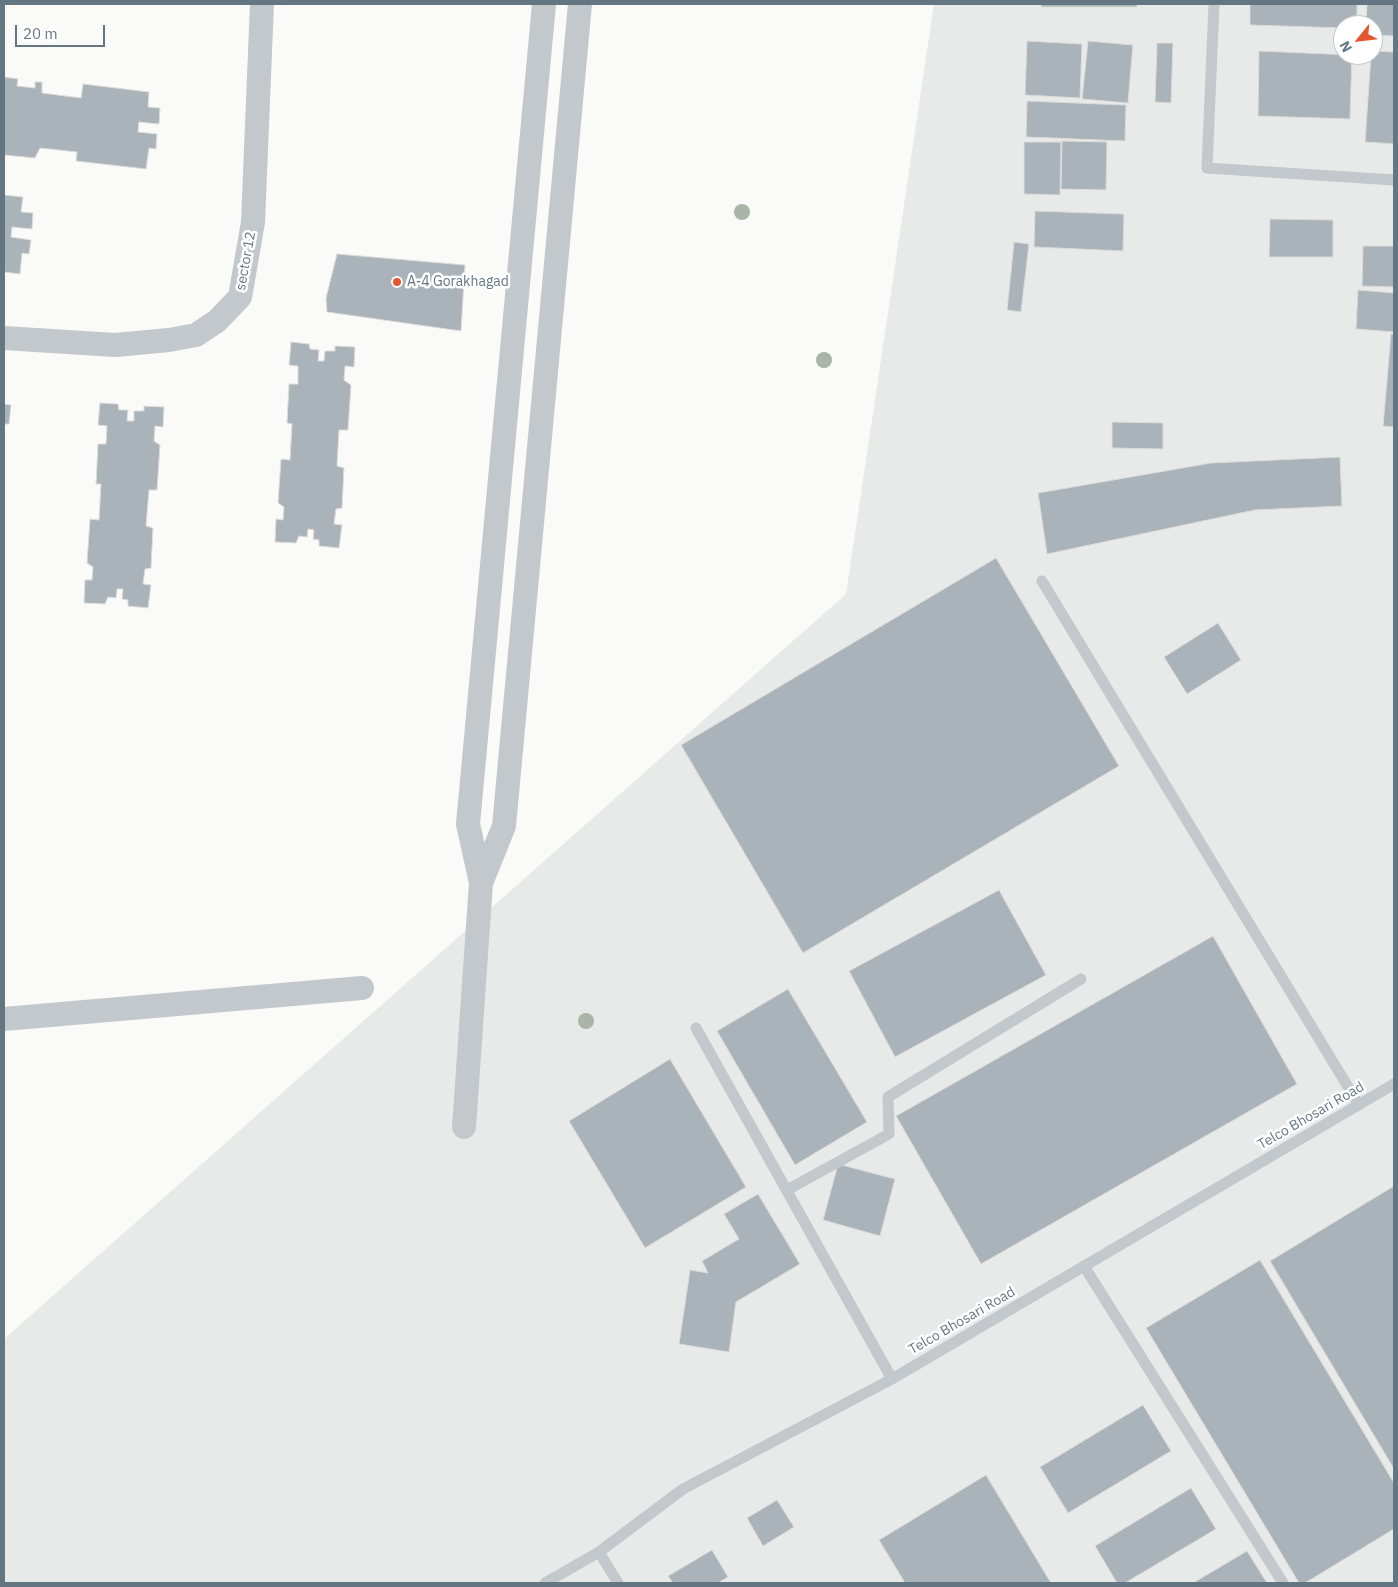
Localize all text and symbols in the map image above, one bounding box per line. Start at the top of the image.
scale bar [18,15,108,47]
north arrow [1333,15,1383,65]
text: 20 m [23,24,58,43]
text: N [1335,38,1356,56]
street label: sector 12 [233,230,259,292]
place label: A-4 Gorakhagad [407,274,509,290]
marker: A-4 Gorakhagad [391,276,403,288]
street label: Telco Bhosari Road [1255,1079,1367,1153]
street label: Telco Bhosari Road [906,1284,1018,1358]

